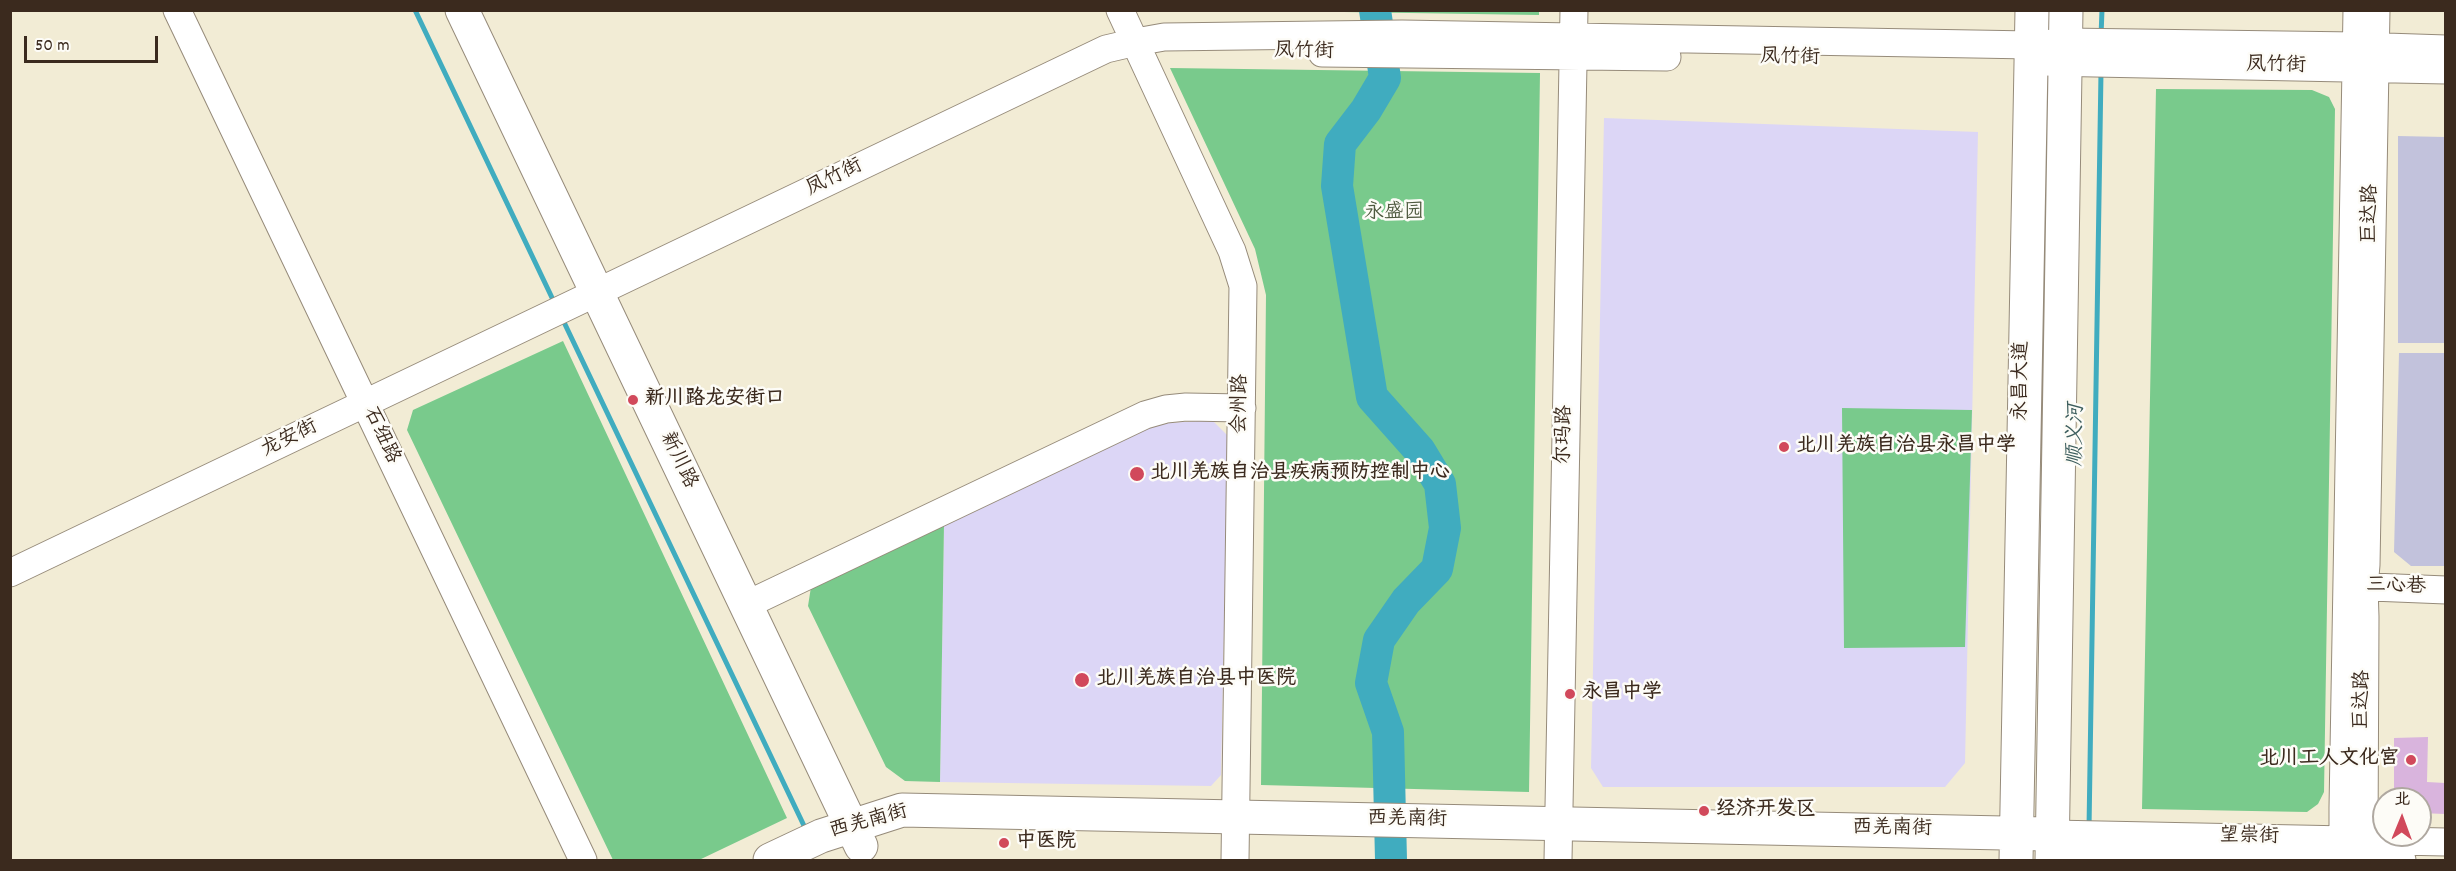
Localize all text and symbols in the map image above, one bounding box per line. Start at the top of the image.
scale bar [27,24,160,62]
text: 50 m [35,34,70,59]
street label: 凤竹街 [1274,40,1334,66]
street label: 凤竹街 [1760,46,1820,72]
street label: 凤竹街 [2246,54,2306,80]
street label: 凤竹街 [803,155,867,203]
street label: 巨达路 [2359,184,2385,244]
park label: 永盛园 [1364,202,1424,226]
street label: 永昌大道 [2010,341,2036,421]
street label: 会州路 [1229,374,1255,434]
place label: 新川路龙安街口 [645,388,785,412]
marker: 新川路龙安街口 [626,393,640,407]
water label: 顺义河 [2065,403,2091,467]
street label: 石纽路 [356,404,404,468]
street label: 尔玛路 [1553,405,1579,465]
street label: 龙安街 [258,416,322,464]
street label: 新川路 [653,429,701,493]
place label: 北川羌族自治县永昌中学 [1796,435,2016,459]
marker: 北川羌族自治县永昌中学 [1777,440,1791,454]
place label: 北川羌族自治县疾病预防控制中心 [1150,462,1450,486]
marker: 北川羌族自治县疾病预防控制中心 [1128,465,1146,483]
street label: 三心巷 [2366,575,2426,601]
place label: 北川羌族自治县中医院 [1096,668,1296,692]
street label: 巨达路 [2351,670,2377,730]
marker: 北川羌族自治县中医院 [1073,671,1091,689]
place label: 永昌中学 [1582,682,1662,706]
marker: 永昌中学 [1563,687,1577,701]
place label: 北川工人文化宫 [2259,748,2399,772]
marker: 北川工人文化宫 [2404,753,2418,767]
north arrow [2372,787,2432,847]
text: 北 [2394,789,2410,812]
place label: 经济开发区 [1716,799,1816,823]
street label: 西羌南街 [827,801,911,845]
marker: 经济开发区 [1697,804,1711,818]
street label: 西羌南街 [1367,808,1447,834]
street label: 西羌南街 [1852,817,1932,843]
street label: 望崇街 [2219,825,2279,851]
place label: 中医院 [1016,831,1076,855]
marker: 中医院 [997,836,1011,850]

